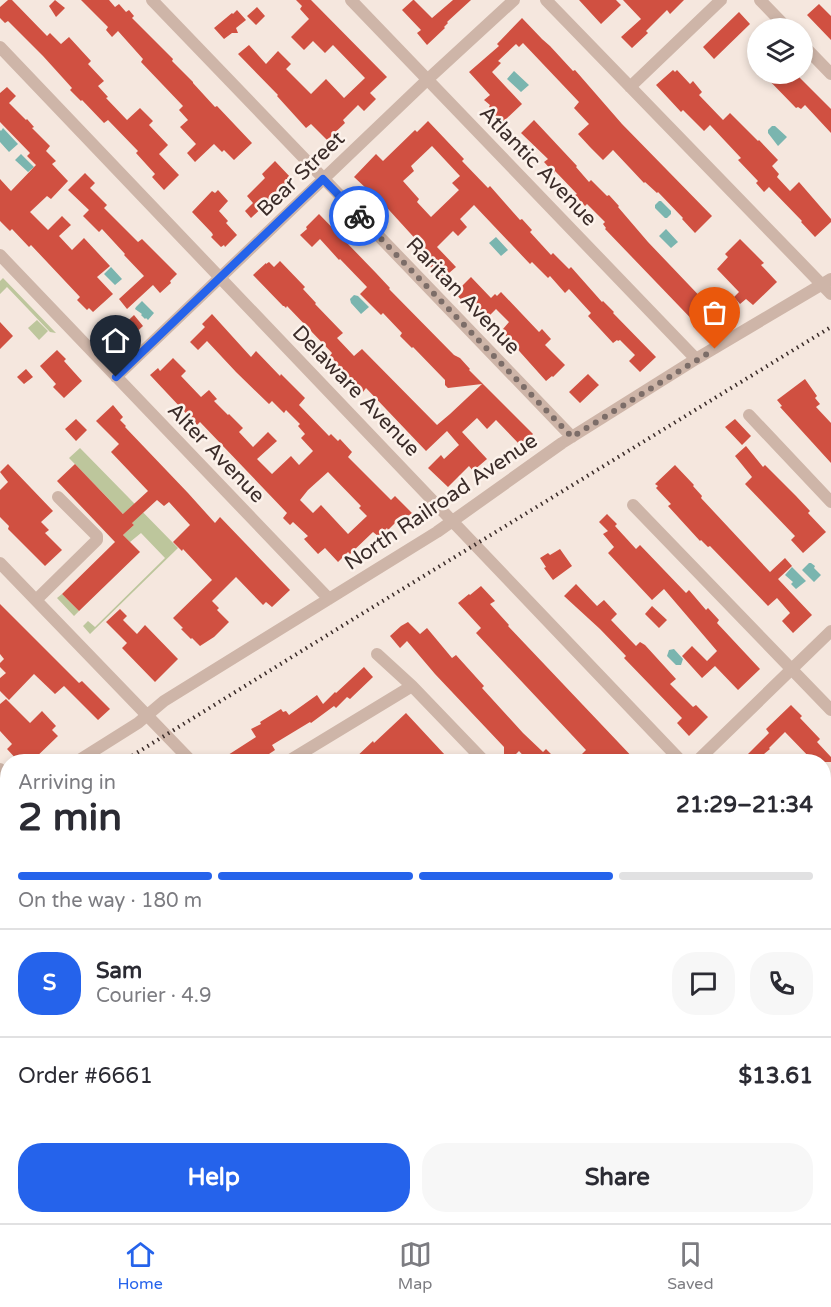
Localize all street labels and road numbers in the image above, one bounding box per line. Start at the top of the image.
street label: Atlantic Avenue [474,101,602,232]
street label: Bear Street [252,126,350,222]
street label: Raritan Avenue [401,232,525,360]
street label: Delaware Avenue [287,320,425,462]
street label: Alter Avenue [162,398,270,508]
street label: North Railroad Avenue [340,428,542,576]

